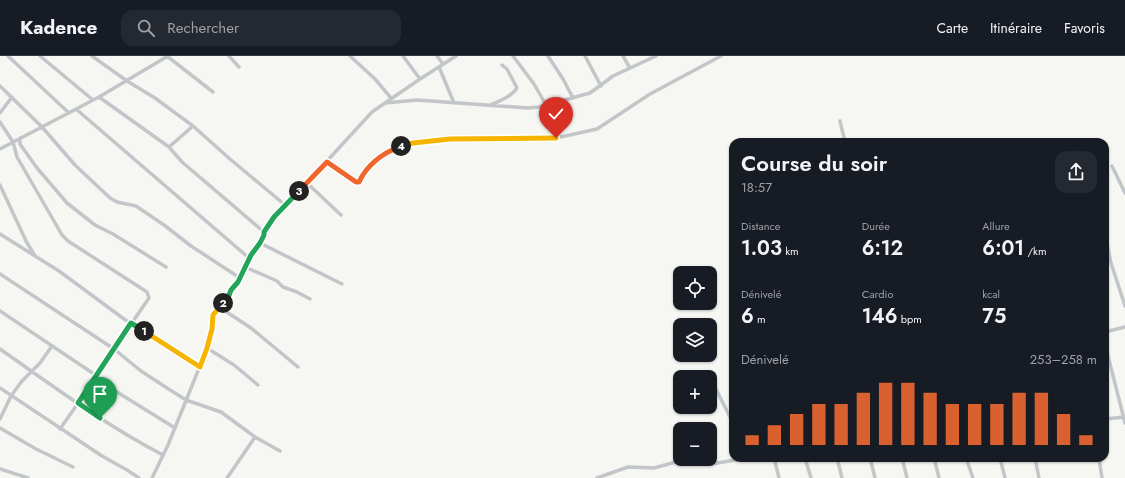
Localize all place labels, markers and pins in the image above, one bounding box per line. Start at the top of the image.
pin [539,97,573,138]
pin: 4 [391,136,411,156]
pin: 3 [289,181,309,201]
pin: 2 [213,293,233,313]
pin: 1 [134,321,154,341]
pin [83,377,117,418]

